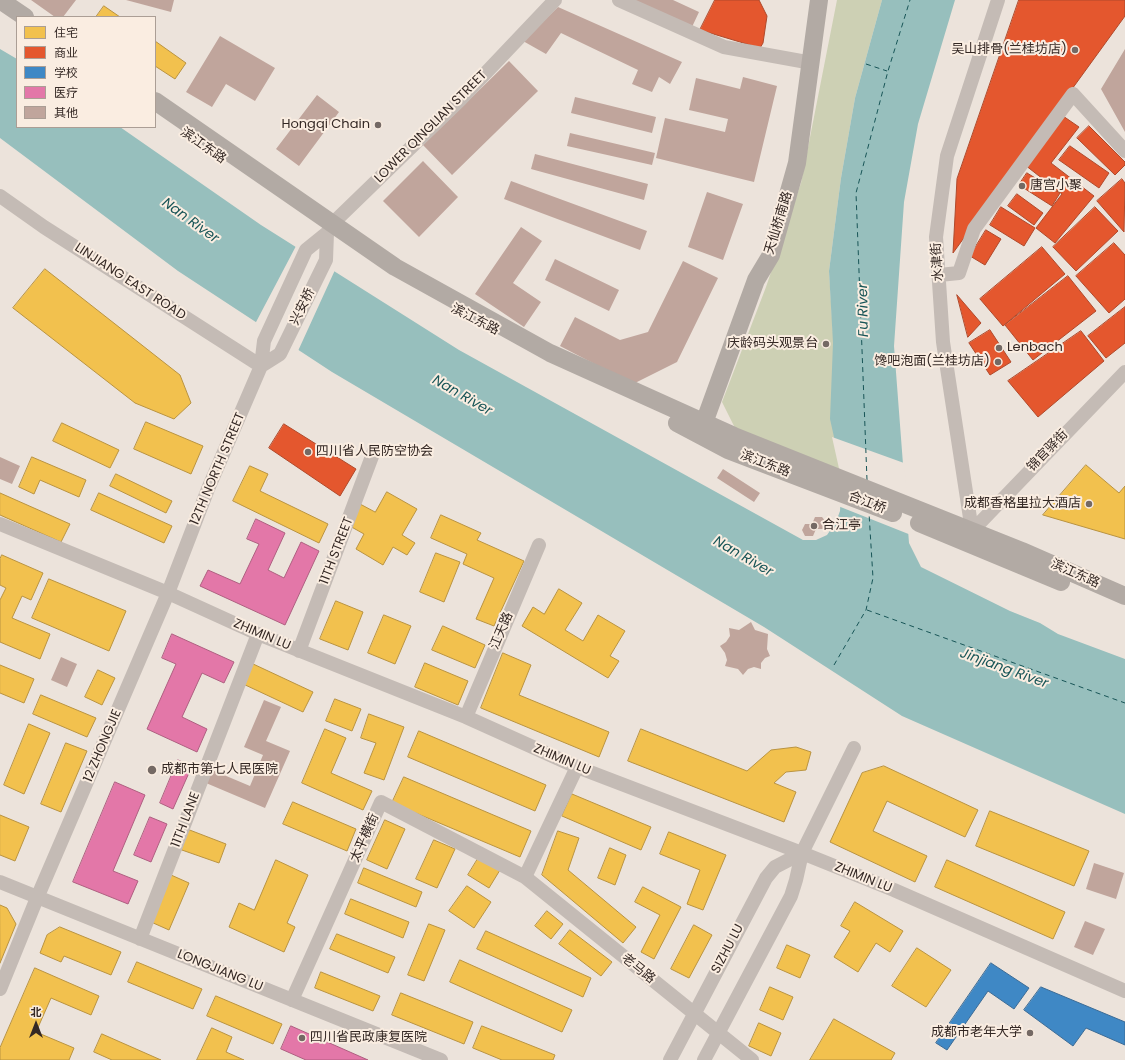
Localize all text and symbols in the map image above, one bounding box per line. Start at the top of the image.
legend [16,16,156,128]
text: 住宅 [54,24,78,41]
place label: 吴山排骨(兰桂坊店) [951,42,1067,58]
text: 商业 [54,44,78,61]
marker: 吴山排骨(兰桂坊店) [1070,45,1080,55]
text: 学校 [54,64,78,81]
street label: LOWER QINGLIAN STREET [372,68,490,186]
text: 医疗 [54,84,78,101]
text: 其他 [54,104,78,121]
place label: Hongqi Chain [281,117,370,133]
marker: Hongqi Chain [373,120,383,130]
street label: 滨江东路 [177,125,229,167]
place label: 唐宫小聚 [1030,178,1082,194]
marker: 唐宫小聚 [1017,181,1027,191]
street label: 天仙桥南路 [762,190,796,256]
water label: Nan River [158,195,222,247]
street label: LINJIANG EAST ROAD [72,240,188,324]
street label: 水津街 [929,242,947,282]
water label: Fu River [855,283,873,337]
street label: 兴安桥 [287,286,319,328]
street label: 滨江东路 [448,301,502,339]
place label: 庆龄码头观景台 [727,336,818,352]
marker: 庆龄码头观景台 [821,339,831,349]
place label: Lenbach [1007,340,1063,356]
marker: Lenbach [994,343,1004,353]
place label: 馋吧泡面(兰桂坊店) [874,354,990,370]
marker: 馋吧泡面(兰桂坊店) [993,357,1003,367]
water label: Nan River [429,372,495,420]
street label: 12TH NORTH STREET [187,410,249,528]
street label: 锦官驿街 [1024,427,1072,475]
place label: 四川省人民防空协会 [316,444,433,460]
marker: 四川省人民防空协会 [303,447,313,457]
street label: 滨江东路 [738,447,792,481]
street label: 合江桥 [846,489,888,517]
place label: 成都香格里拉大酒店 [964,496,1081,512]
marker: 成都香格里拉大酒店 [1084,499,1094,509]
street label: 11TH STREET [317,515,357,587]
place label: 合江亭 [822,518,861,534]
marker: 合江亭 [809,521,819,531]
water label: Nan River [710,533,776,581]
street label: 滨江东路 [1048,556,1102,592]
street label: 江天路 [487,610,517,652]
street label: ZHIMIN LU [231,616,293,654]
water label: Jinjiang River [958,645,1050,693]
street label: 12 ZHONGJIE [81,707,125,785]
street label: ZHIMIN LU [531,741,593,779]
place label: 成都市第七人民医院 [161,762,278,778]
marker: 成都市第七人民医院 [146,764,158,776]
street label: 11TH LANE [168,790,204,850]
street label: 太平横街 [347,811,383,865]
street label: ZHIMIN LU [832,859,894,897]
street label: SIZHU LU [709,922,747,976]
street label: LONGJIANG LU [175,947,265,995]
street label: 老马路 [618,951,658,987]
north arrow [16,1004,56,1044]
text: 北 [31,1004,42,1020]
place label: 成都市老年大学 [931,1025,1022,1041]
marker: 成都市老年大学 [1025,1028,1035,1038]
place label: 四川省民政康复医院 [310,1030,427,1046]
marker: 四川省民政康复医院 [297,1033,307,1043]

